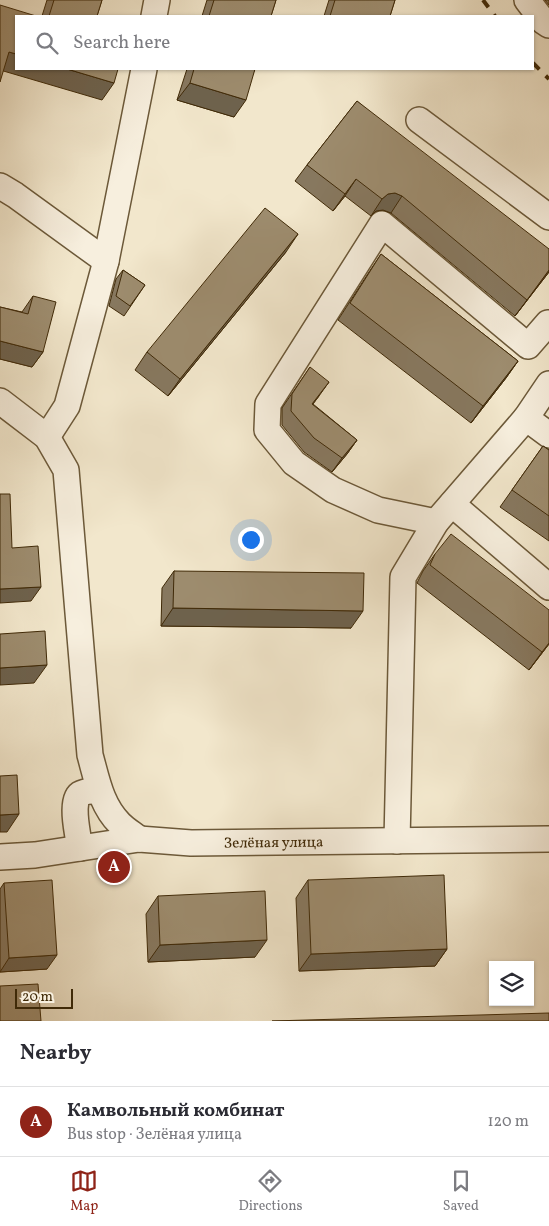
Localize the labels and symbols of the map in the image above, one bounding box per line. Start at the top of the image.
your location [238,527,264,553]
street label: Зелёная улица [224,833,324,855]
pin: A [98,848,130,886]
scale bar [15,986,72,1009]

